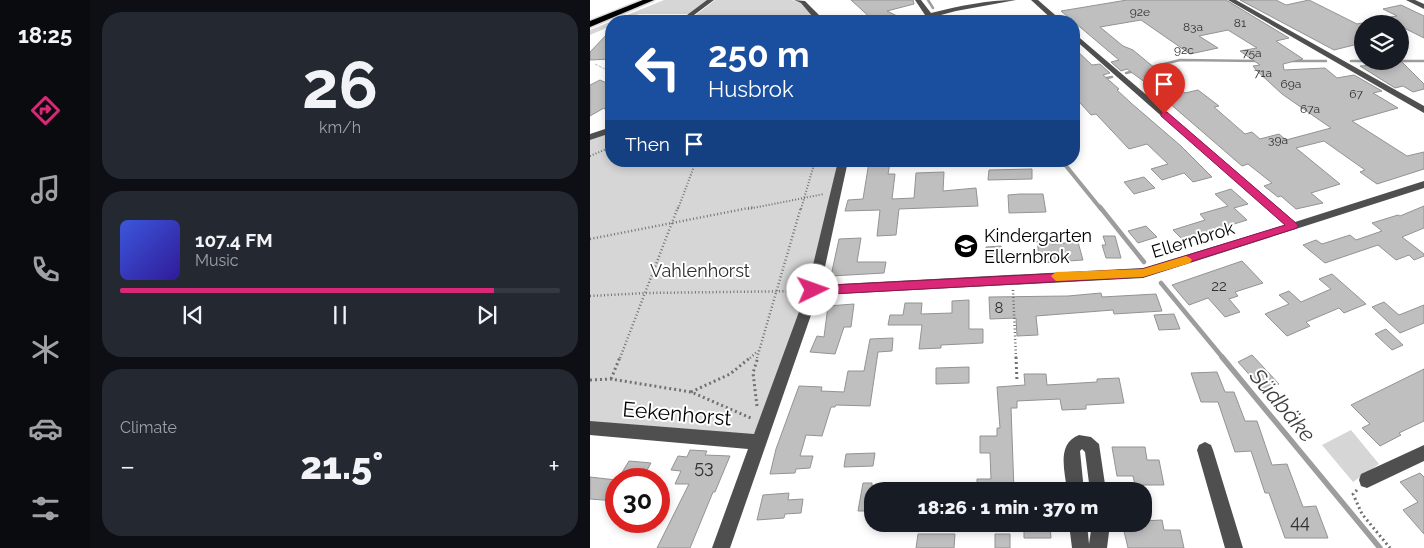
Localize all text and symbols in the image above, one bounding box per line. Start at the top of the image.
house number: 92e [1130,5,1150,19]
map controls [1354,15,1409,70]
button: layers [1354,15,1409,70]
house number: 81 [1234,16,1246,30]
house number: 83a [1183,20,1203,34]
text: 18:25 [18,22,72,48]
text: 250 m [708,34,810,75]
icon: left [625,35,690,100]
house number: 92c [1174,43,1194,57]
house number: 75a [1242,46,1262,60]
text: 26 [302,47,378,123]
pin [1143,63,1185,114]
house number: 71a [1254,66,1272,80]
icon: arrive [1150,70,1178,98]
text: Husbrok [708,76,794,102]
house number: 69a [1281,77,1301,91]
house number: 67 [1349,87,1363,101]
icon: directions [28,93,63,128]
house number: 67a [1300,102,1320,116]
text: km/h [319,118,361,137]
icon: arrive [680,130,708,158]
text: Then [625,133,670,155]
house number: 39a [1268,133,1288,147]
icon: music [28,172,63,207]
street label: Ellernbrok [1149,217,1237,262]
place label: Kindergarten Ellernbrok [984,225,1092,267]
text: 107.4 FM [195,229,273,251]
school or university icon: Kindergarten Ellernbrok [953,233,979,259]
text: Music [195,251,239,270]
icon: phone [28,252,63,287]
park label: Vahlenhorst [650,260,750,281]
position arrow [786,263,838,315]
house number: 22 [1211,277,1227,295]
house number: 8 [995,299,1004,317]
icon: previous [179,301,207,329]
icon: pause [326,301,354,329]
icon: next [473,301,501,329]
icon: climate [28,332,63,367]
water label: Südbäke [1244,362,1321,447]
street label: Eekenhorst [622,396,733,431]
icon: car [28,411,63,446]
text: Climate [120,418,177,437]
text: 21.5° [300,443,383,488]
text: − [120,450,135,483]
text: + [548,450,560,483]
house number: 53 [694,456,714,477]
speed limit sign: 30 [605,468,670,533]
icon: filters [28,491,63,526]
text: 18:26 · 1 min · 370 m [918,496,1098,518]
house number: 44 [1290,511,1310,532]

